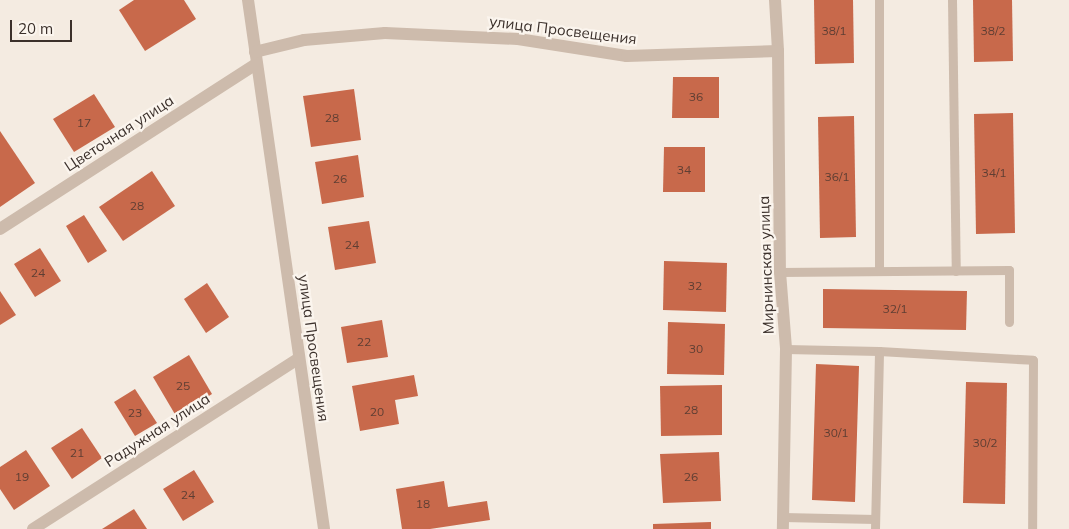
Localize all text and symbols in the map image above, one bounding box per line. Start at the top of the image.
scale bar [12,10,75,42]
street label: улица Просвещения [488,12,638,48]
text: 20 m [18,19,53,38]
house number: 38/1 [821,24,847,38]
house number: 38/2 [980,24,1006,38]
house number: 36 [689,90,703,104]
street label: Цветочная улица [61,91,177,175]
house number: 28 [325,111,339,125]
house number: 17 [77,116,91,130]
house number: 34 [677,163,691,177]
house number: 34/1 [981,166,1007,180]
house number: 36/1 [824,170,850,184]
house number: 26 [333,172,347,186]
street label: Мирнинская улица [755,195,777,335]
house number: 28 [130,199,144,213]
house number: 24 [345,238,359,252]
house number: 24 [31,266,45,280]
street label: улица Просвещения [295,273,333,423]
house number: 32 [688,279,702,293]
house number: 32/1 [882,302,908,316]
house number: 22 [357,335,371,349]
house number: 30 [689,342,703,356]
house number: 25 [176,379,190,393]
street label: Радужная улица [101,389,213,471]
house number: 28 [684,403,698,417]
house number: 20 [370,405,384,419]
house number: 23 [128,406,142,420]
house number: 30/1 [823,426,849,440]
house number: 30/2 [972,436,998,450]
house number: 21 [70,446,84,460]
house number: 19 [15,470,29,484]
house number: 26 [684,470,698,484]
house number: 24 [181,488,195,502]
house number: 18 [416,497,430,511]

